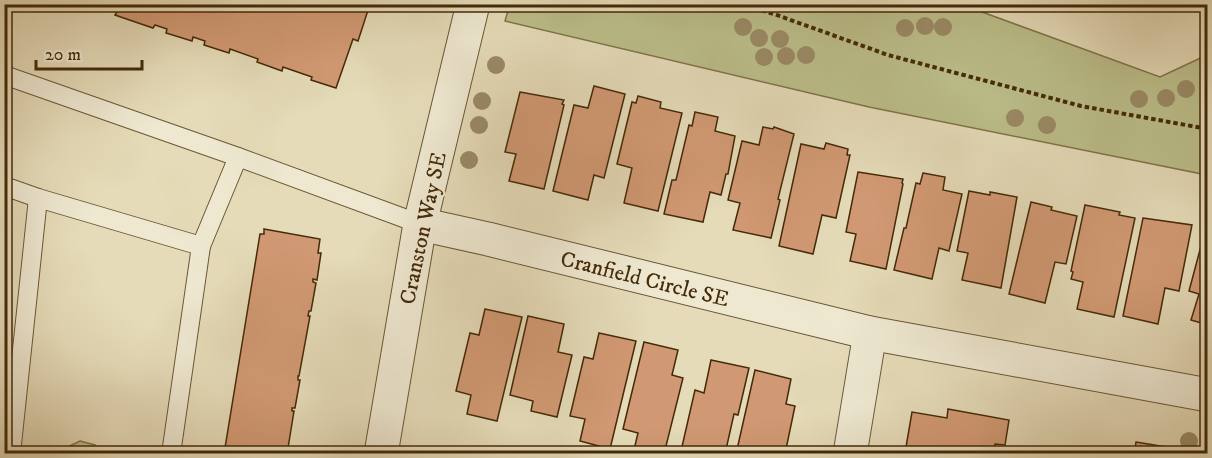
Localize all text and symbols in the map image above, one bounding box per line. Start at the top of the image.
scale bar [36,33,142,71]
text: 20 m [45,44,81,66]
street label: Cranston Way SE [394,150,453,307]
street label: Cranfield Circle SE [558,245,732,313]

